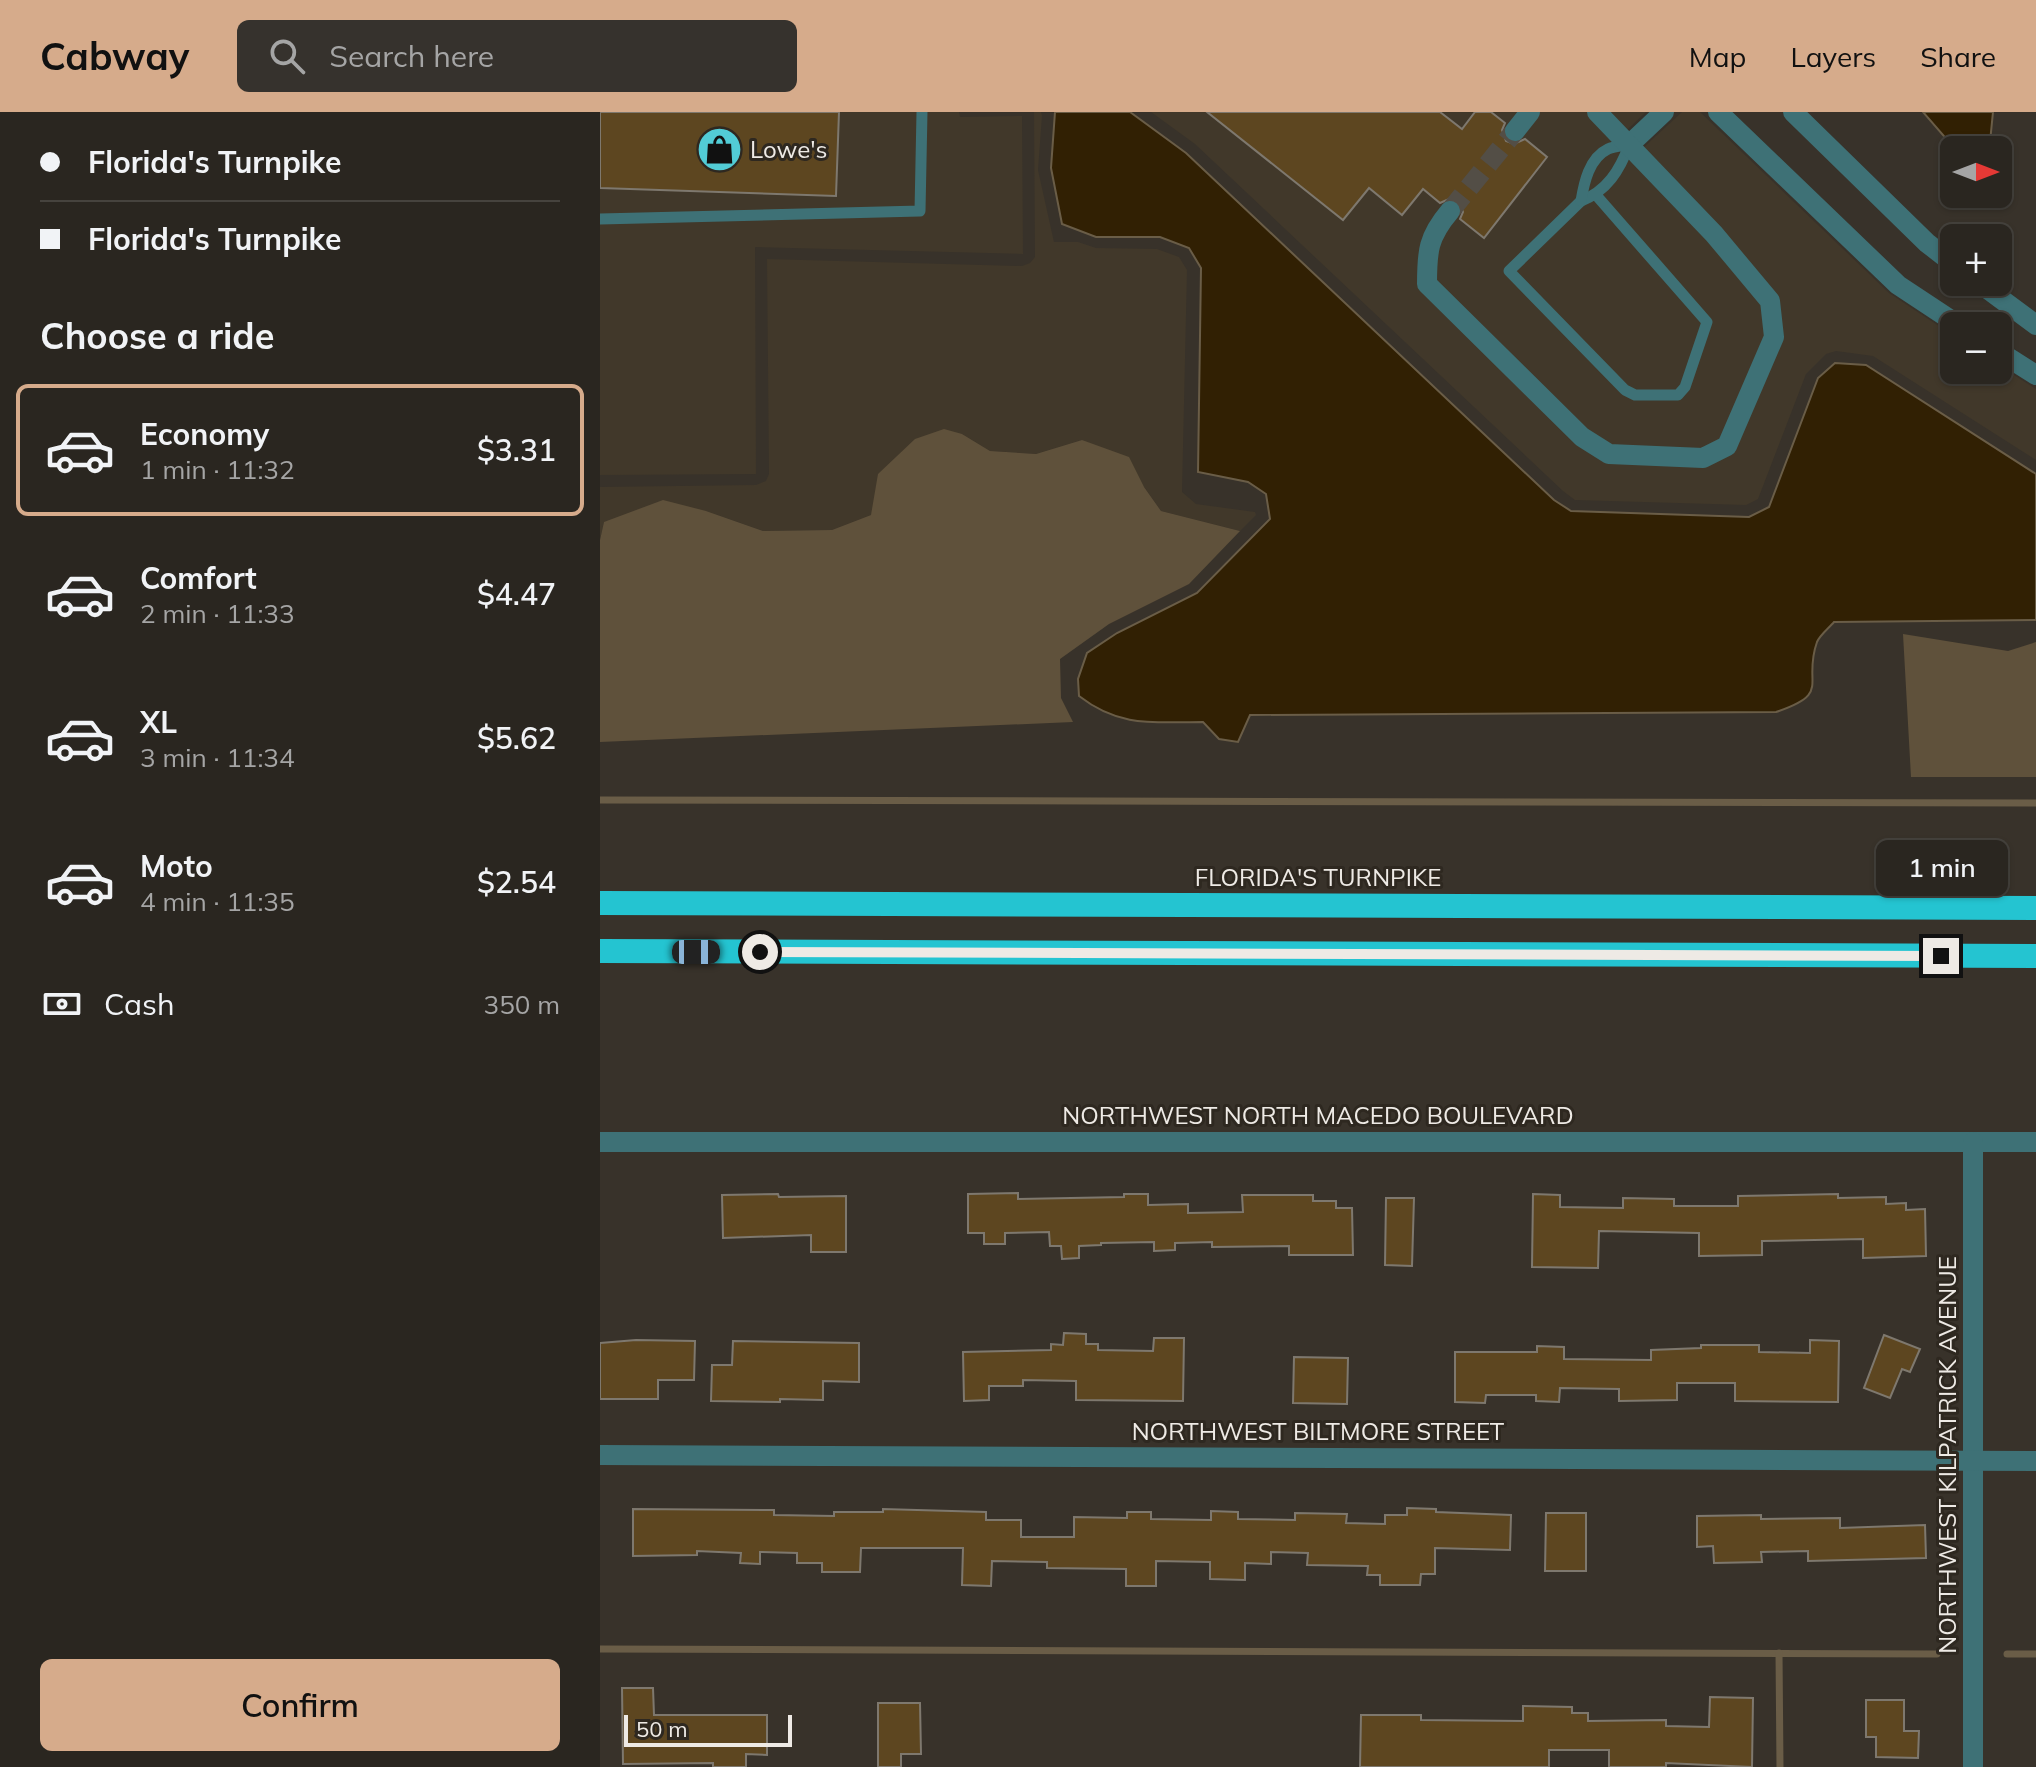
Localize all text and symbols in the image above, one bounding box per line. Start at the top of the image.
search box [237,20,797,92]
text: Cabway [40,32,189,80]
icon: search [265,34,309,78]
text: Search here [329,37,494,75]
text: Map [1689,39,1746,74]
text: Layers [1790,39,1876,74]
text: Share [1920,39,1996,74]
shop icon: Lowe's [695,126,743,174]
place label: Lowe's [750,134,827,164]
north arrow [1940,136,2012,208]
map controls [1940,136,2012,384]
text: Florida's Turnpike [88,143,341,181]
text: Florida's Turnpike [88,220,341,258]
button: + [1940,224,2012,296]
button: − [1940,312,2012,384]
text: Choose a ride [40,313,274,358]
icon: car [44,414,116,486]
text: Economy [140,415,269,453]
text: $3.31 [477,431,556,469]
text: 1 min · 11:32 [140,453,295,486]
icon: car [44,558,116,630]
text: Comfort [140,559,257,597]
text: $4.47 [477,575,556,613]
text: 2 min · 11:33 [140,597,295,630]
icon: car [44,702,116,774]
text: XL [140,703,177,741]
text: $5.62 [477,719,556,757]
text: 3 min · 11:34 [140,741,295,774]
callout: 1 min [1875,840,2007,896]
icon: car [44,846,116,918]
text: Moto [140,847,213,885]
text: 1 min [1908,851,1976,884]
street label: FLORIDA'S TURNPIKE [1195,862,1441,892]
text: $2.54 [477,863,556,901]
text: 4 min · 11:35 [140,885,295,918]
route start [742,934,778,970]
route end [1923,938,1959,974]
car [672,940,720,964]
icon: cash [40,982,84,1026]
text: Cash [104,985,175,1023]
text: 350 m [484,988,560,1021]
street label: NORTHWEST NORTH MACEDO BOULEVARD [1062,1100,1574,1130]
street label: NORTHWEST KILPATRICK AVENUE [1932,1256,1962,1654]
street label: NORTHWEST BILTMORE STREET [1132,1416,1505,1446]
button: Confirm [40,1659,560,1751]
scale bar [624,1711,792,1747]
text: 50 m [636,1715,687,1743]

